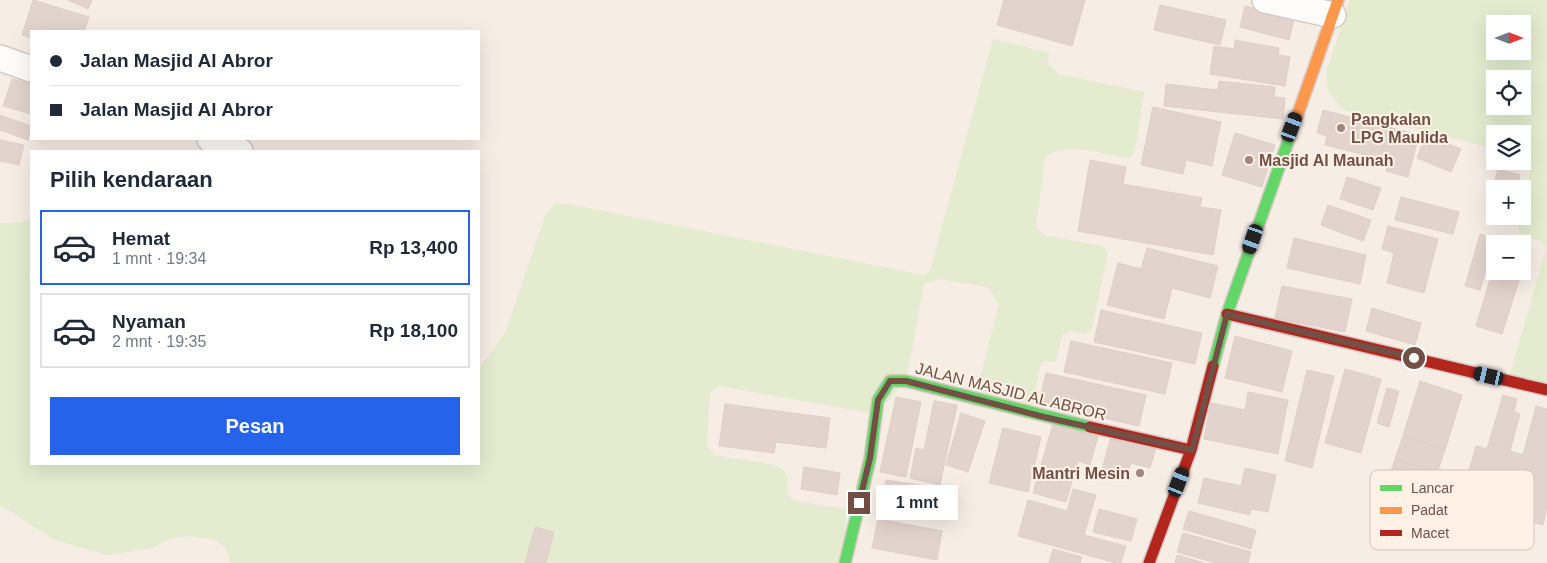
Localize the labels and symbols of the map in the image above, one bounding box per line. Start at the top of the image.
north arrow [1486,15,1531,60]
car [1279,110,1304,144]
place label: Pangkalan LPG Maulida [1351,111,1448,146]
marker: Pangkalan LPG Maulida [1335,122,1347,134]
place label: Masjid Al Maunah [1259,152,1394,169]
marker: Masjid Al Maunah [1243,154,1255,166]
car [1241,222,1264,256]
route start [1403,347,1425,369]
street label: JALAN MASJID AL ABROR [914,360,1108,423]
car [1472,365,1505,387]
place label: Mantri Mesin [1032,465,1130,482]
car [1166,465,1191,499]
marker: Mantri Mesin [1134,467,1146,479]
legend [1370,470,1534,550]
text: Lancar [1411,480,1454,496]
callout: 1 mnt [876,486,959,520]
route end [848,492,870,514]
text: Padat [1411,502,1448,518]
text: Macet [1411,525,1449,541]

